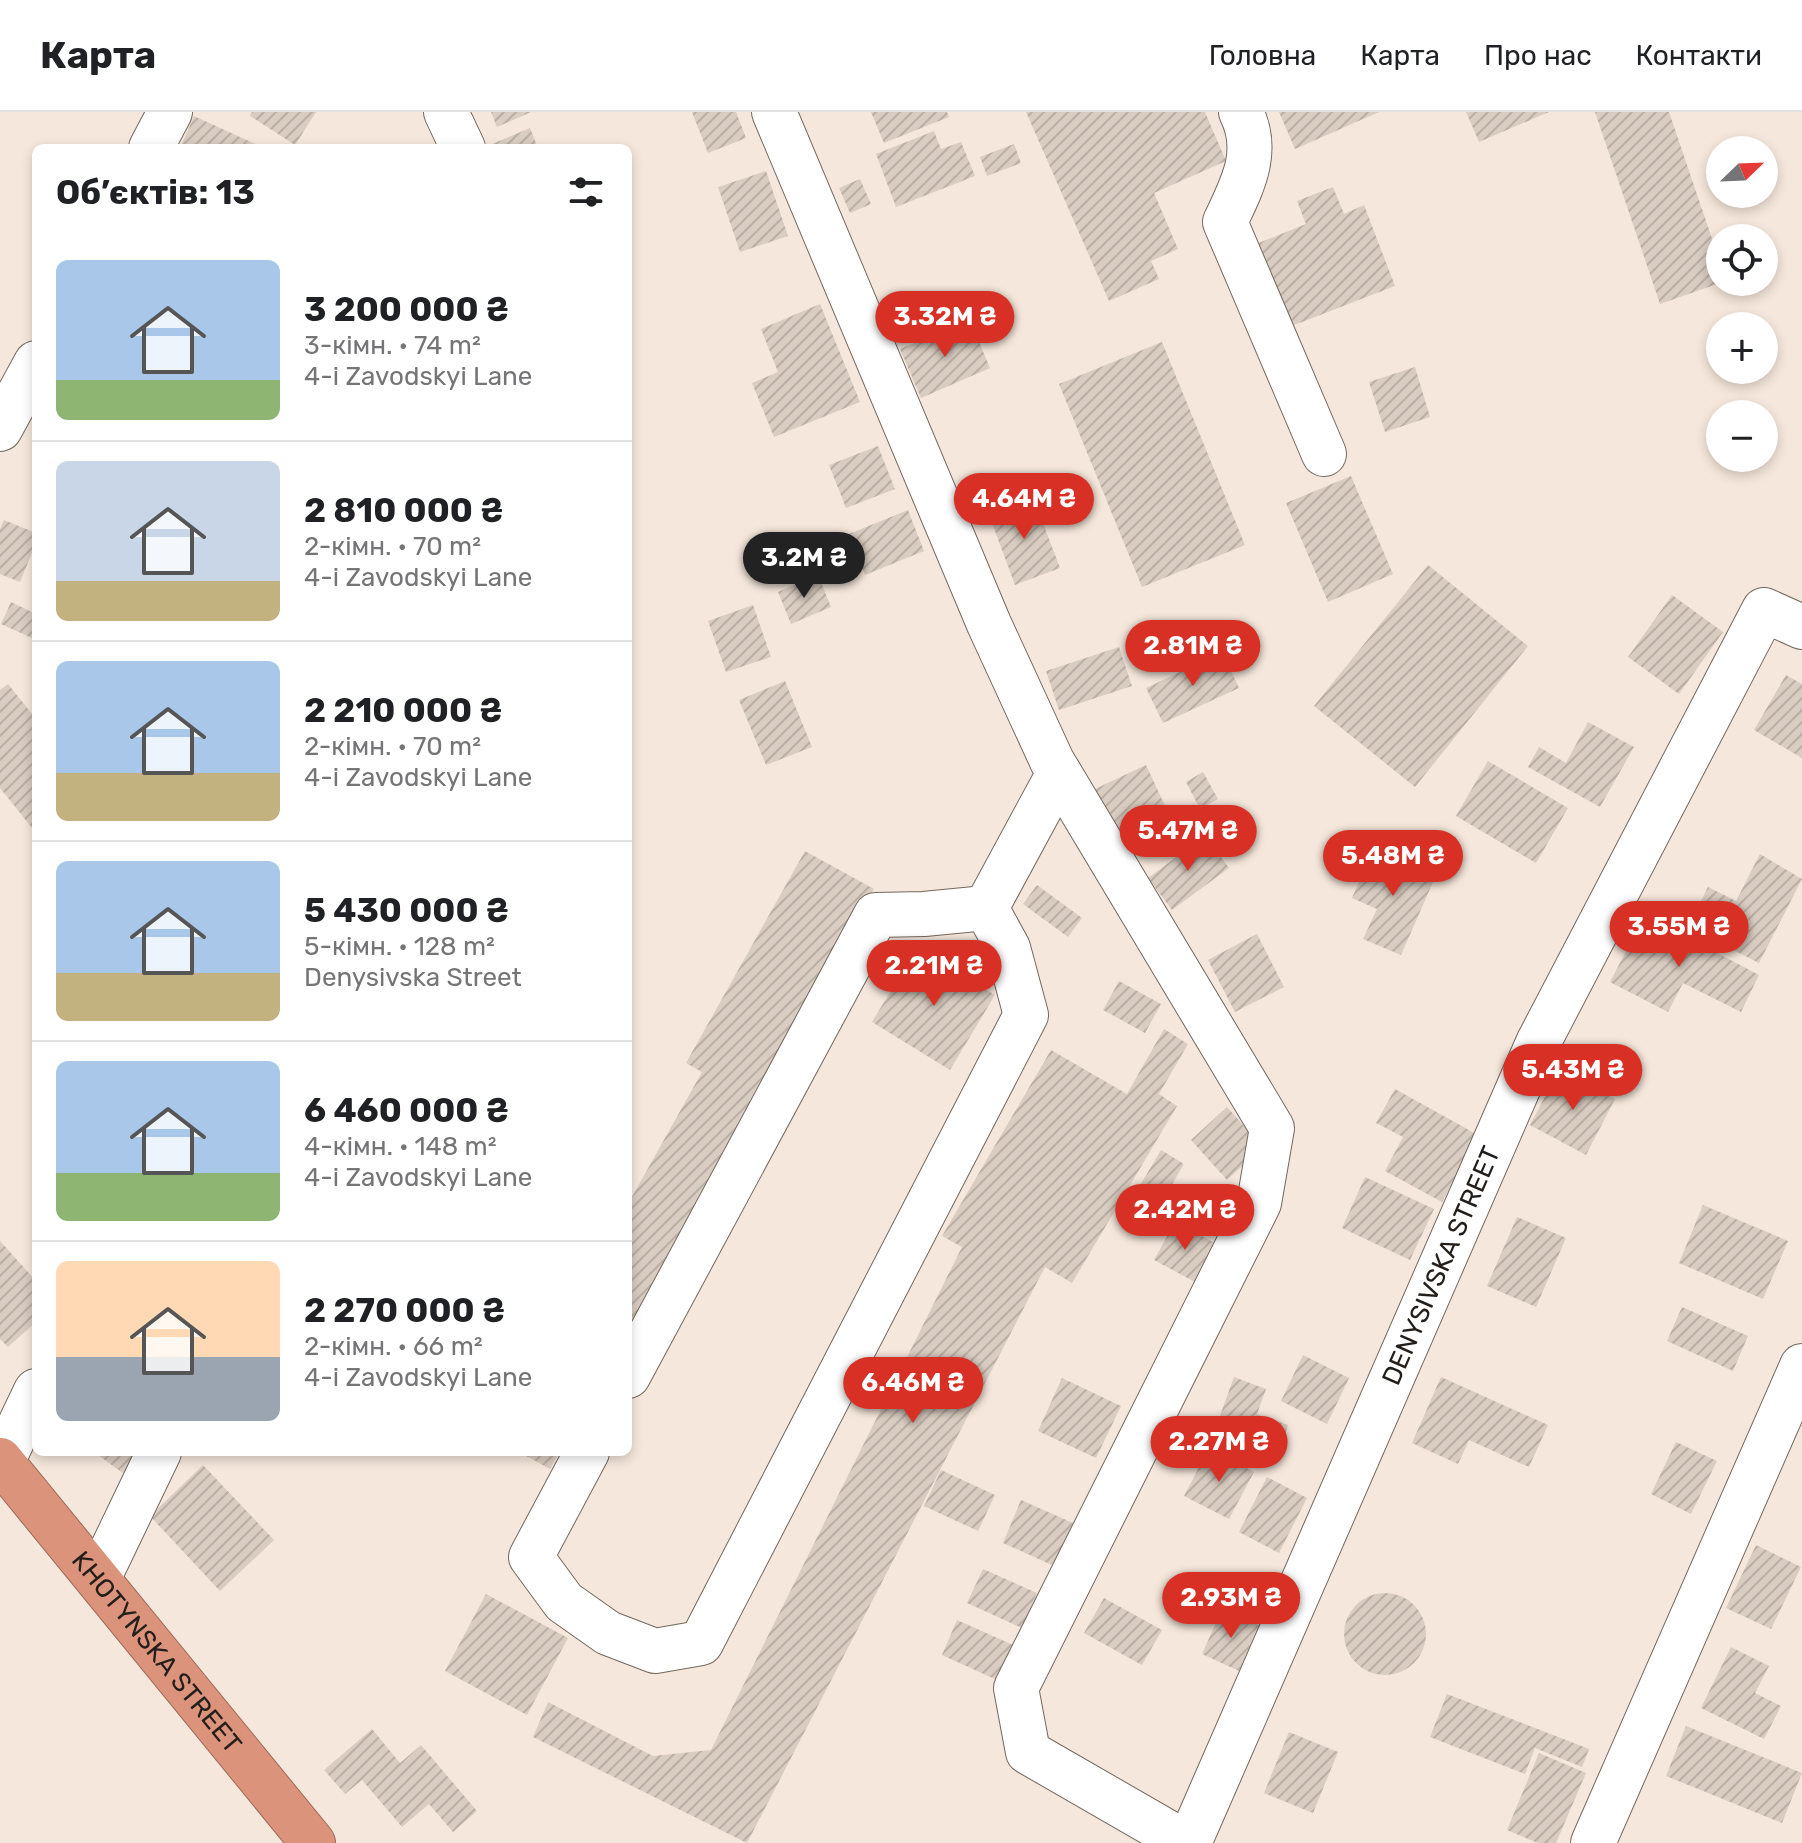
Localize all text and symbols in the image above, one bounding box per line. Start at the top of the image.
text: Карта [40,32,156,78]
text: Головна [1209,39,1316,72]
text: Карта [1360,39,1440,72]
text: Про нас [1484,39,1592,72]
text: Контакти [1636,39,1762,72]
north arrow [1706,136,1778,208]
map controls [1706,136,1778,472]
icon: filters [564,170,608,214]
text: Об’єктів: 13 [56,172,255,213]
button: locate [1706,224,1778,296]
text: 3 200 000 ₴ [304,289,509,330]
pin: 3.32M ₴ [871,291,1019,359]
icon: home [120,292,216,388]
text: 3.32M ₴ [893,301,997,332]
button: + [1706,312,1778,384]
text: 3-кімн. · 74 m² [304,330,481,361]
text: 4-i Zavodskyi Lane [304,361,532,392]
button: − [1706,400,1778,472]
pin: 4.64M ₴ [950,473,1098,541]
text: 4.64M ₴ [972,483,1076,514]
text: 2 810 000 ₴ [304,490,503,531]
icon: home [120,493,216,589]
text: 2-кімн. · 70 m² [304,531,481,562]
pin: 3.2M ₴ [739,532,869,600]
text: 3.2M ₴ [761,542,847,573]
text: 4-i Zavodskyi Lane [304,562,532,593]
pin: 2.81M ₴ [1119,620,1267,688]
text: 2.81M ₴ [1143,630,1243,661]
text: 2 210 000 ₴ [304,690,502,731]
icon: home [120,693,216,789]
text: 2-кімн. · 70 m² [304,731,481,762]
text: 4-i Zavodskyi Lane [304,762,532,793]
pin: 5.47M ₴ [1114,805,1262,873]
text: 5.47M ₴ [1138,815,1238,846]
pin: 5.48M ₴ [1319,830,1467,898]
text: 5.48M ₴ [1341,840,1445,871]
text: 5 430 000 ₴ [304,890,509,931]
icon: home [120,893,216,989]
pin: 3.55M ₴ [1605,901,1753,969]
text: 3.55M ₴ [1628,911,1730,942]
text: 5-кімн. · 128 m² [304,931,495,962]
pin: 2.21M ₴ [860,940,1008,1008]
text: 2.21M ₴ [885,950,983,981]
text: Denysivska Street [304,962,522,993]
pin: 5.43M ₴ [1499,1044,1647,1112]
text: 5.43M ₴ [1521,1054,1625,1085]
text: 6 460 000 ₴ [304,1090,509,1131]
icon: home [120,1093,216,1189]
text: 4-кімн. · 148 m² [304,1131,497,1162]
street label: DENYSIVSKA STREET [1375,1141,1507,1390]
text: 4-i Zavodskyi Lane [304,1162,532,1193]
pin: 2.42M ₴ [1111,1184,1259,1252]
text: 2.42M ₴ [1133,1194,1237,1225]
text: 2 270 000 ₴ [304,1290,505,1331]
icon: home [120,1293,216,1389]
text: 2-кімн. · 66 m² [304,1331,483,1362]
pin: 6.46M ₴ [839,1357,987,1425]
text: 4-i Zavodskyi Lane [304,1362,532,1393]
text: 6.46M ₴ [861,1367,965,1398]
pin: 2.27M ₴ [1145,1416,1293,1484]
text: 2.27M ₴ [1169,1426,1269,1457]
street label: KHOTYNSKA STREET [66,1545,248,1759]
pin: 2.93M ₴ [1157,1572,1305,1640]
text: 2.93M ₴ [1180,1582,1282,1613]

